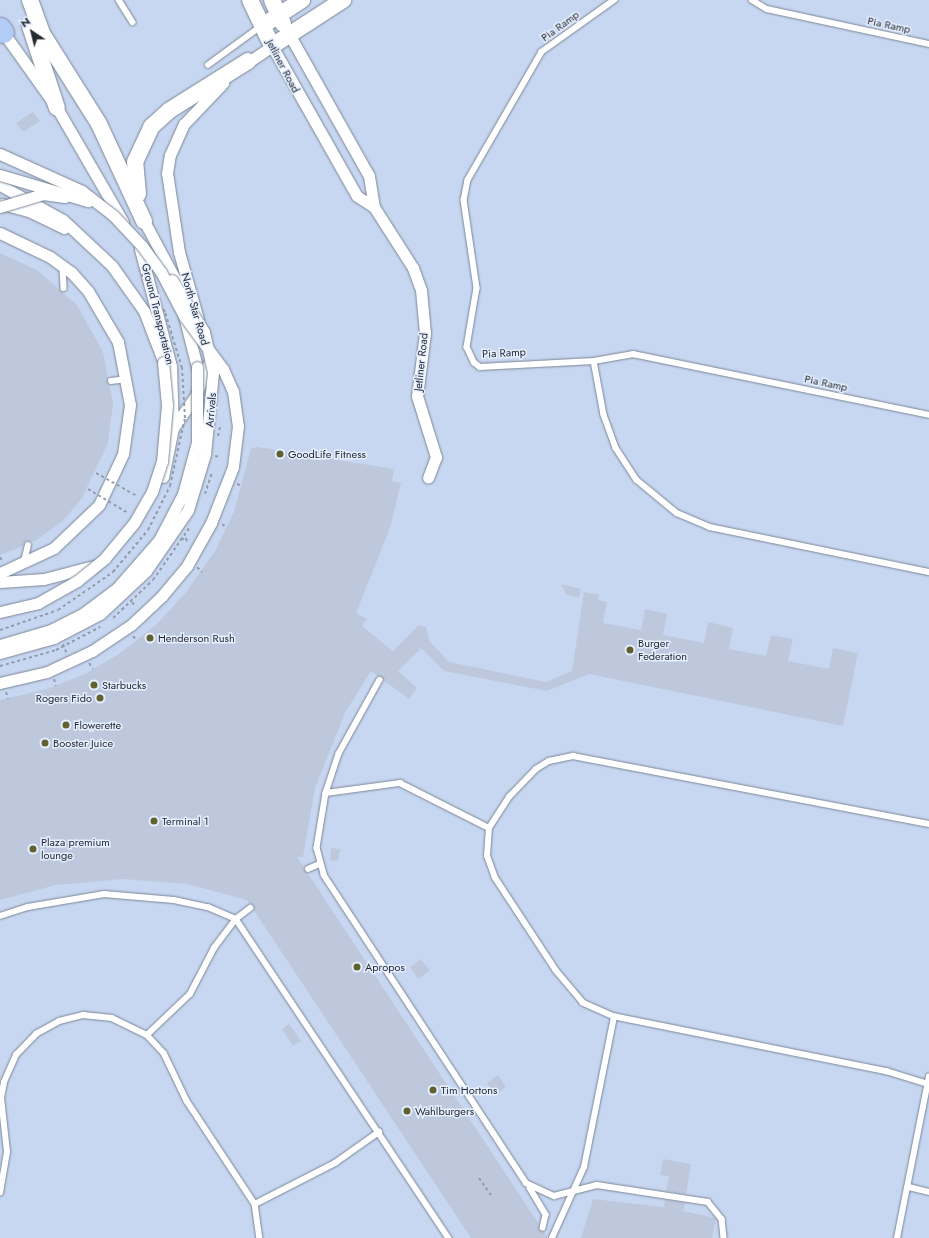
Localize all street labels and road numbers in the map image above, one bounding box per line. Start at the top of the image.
street label: Pia Ramp [538,8,582,44]
street label: Pia Ramp [866,14,912,36]
street label: Jetliner Road [263,37,303,95]
street label: Ground Transportation [139,262,177,366]
street label: North Star Road [178,271,212,347]
street label: Jetliner Road [411,332,431,392]
street label: Pia Ramp [482,345,526,361]
street label: Pia Ramp [803,372,849,394]
street label: Arrivals [203,392,219,428]

